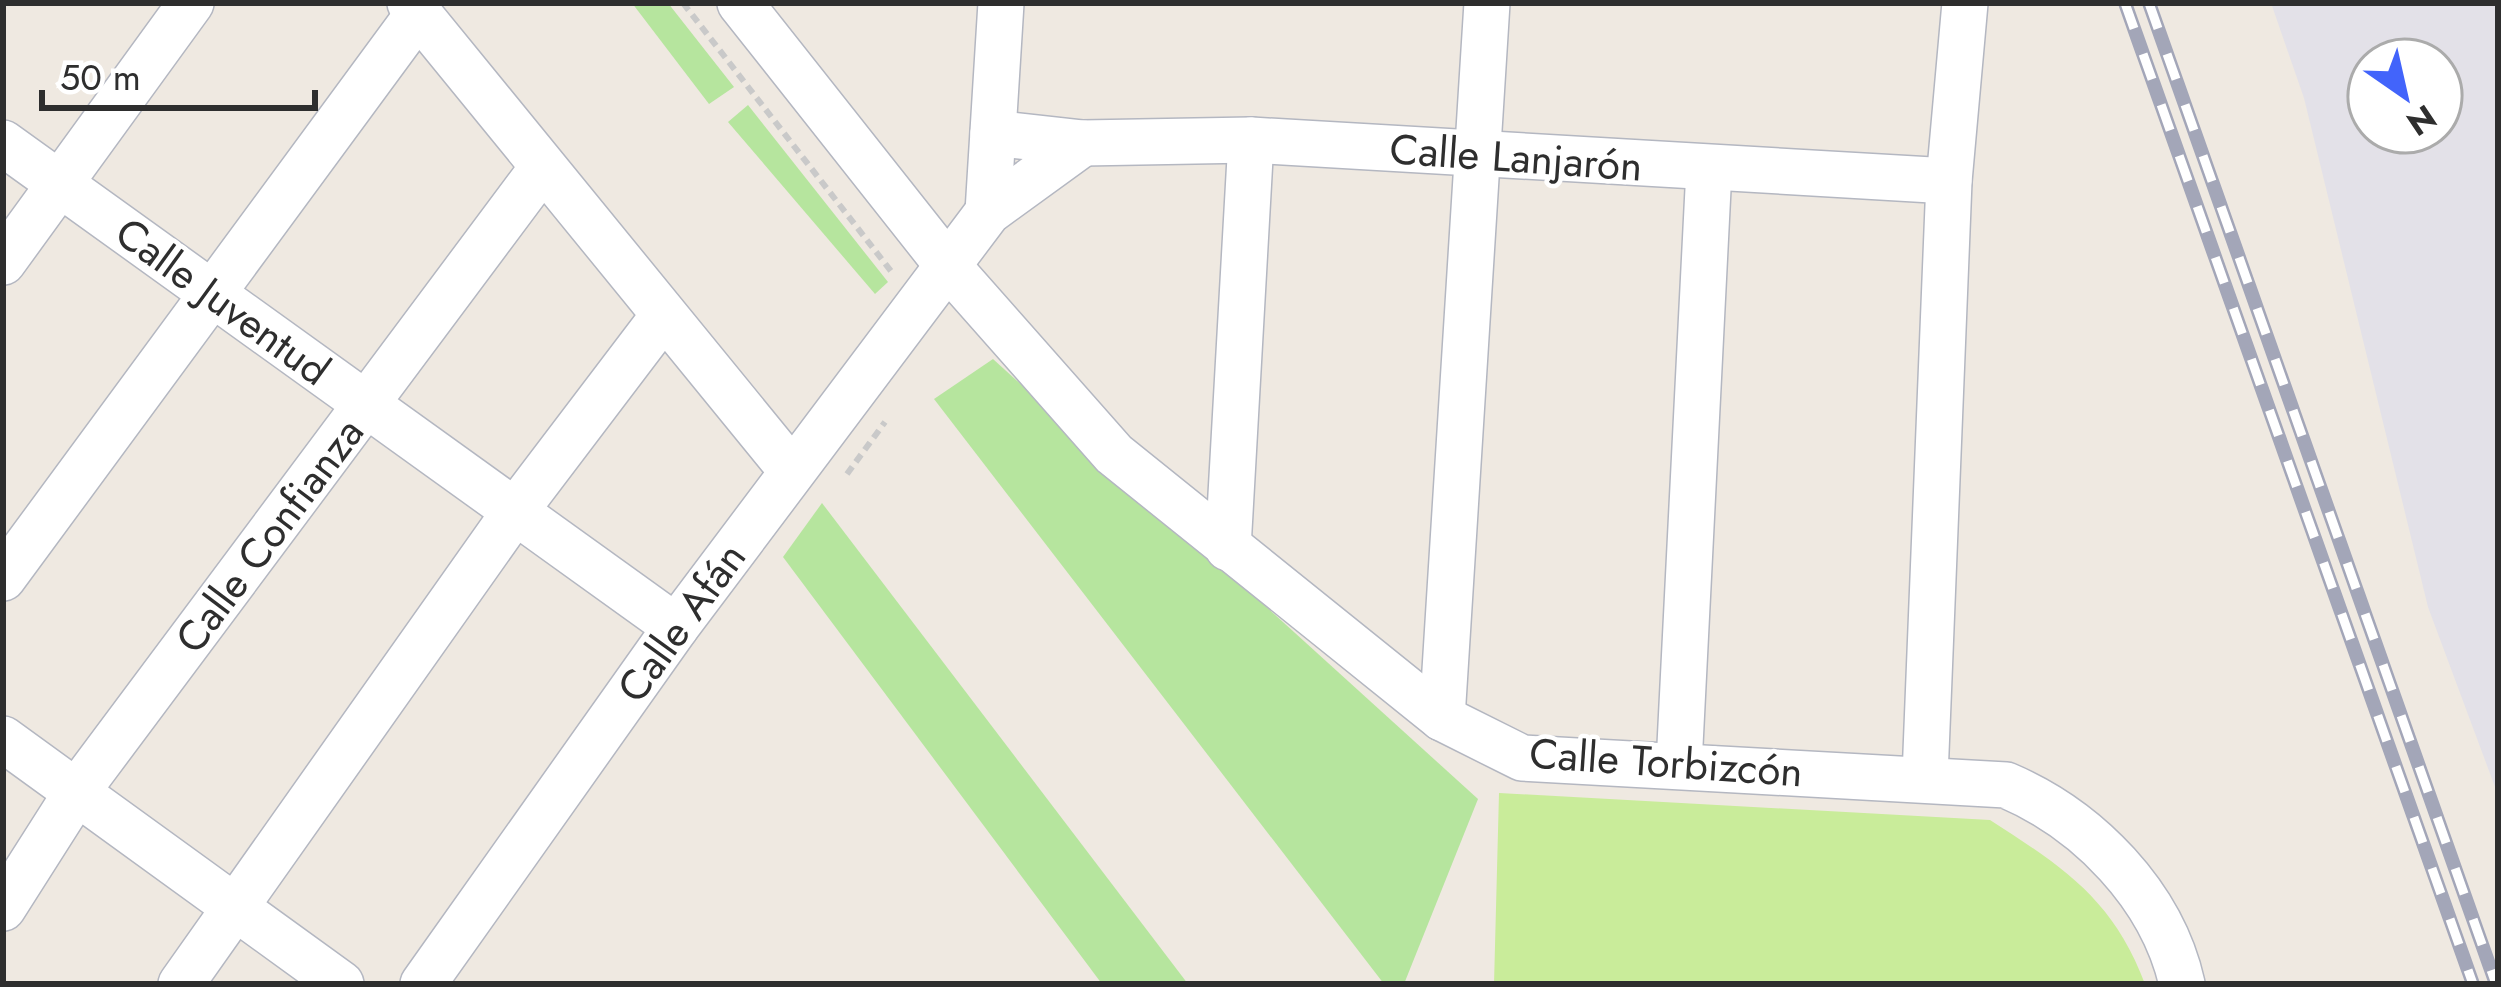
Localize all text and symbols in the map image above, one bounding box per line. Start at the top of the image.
scale bar [42,36,315,110]
north arrow [2345,36,2465,156]
text: 50 m [60,51,141,103]
text: N [2397,94,2445,147]
street label: Calle Lanjarón [1388,118,1644,197]
street label: Calle Juventud [103,203,343,400]
street label: Calle Confianza [160,405,378,666]
street label: Calle Afán [602,530,760,715]
street label: Calle Torbizcón [1527,723,1805,802]

